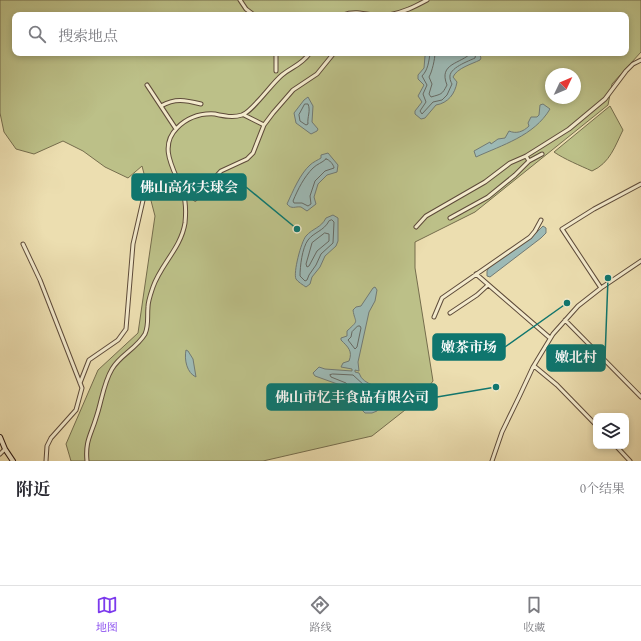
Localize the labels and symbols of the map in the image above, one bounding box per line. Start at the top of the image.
north arrow [545,68,581,104]
callout: 佛山高尔夫球会 [132,174,246,200]
text: 佛山高尔夫球会 [140,178,238,196]
callout: 嫩茶市场 [433,334,505,360]
text: 嫩茶市场 [441,338,497,356]
callout: 嫩北村 [547,345,605,371]
text: 嫩北村 [555,348,597,366]
callout: 佛山市忆丰食品有限公司 [267,384,437,410]
text: 佛山市忆丰食品有限公司 [275,388,429,406]

